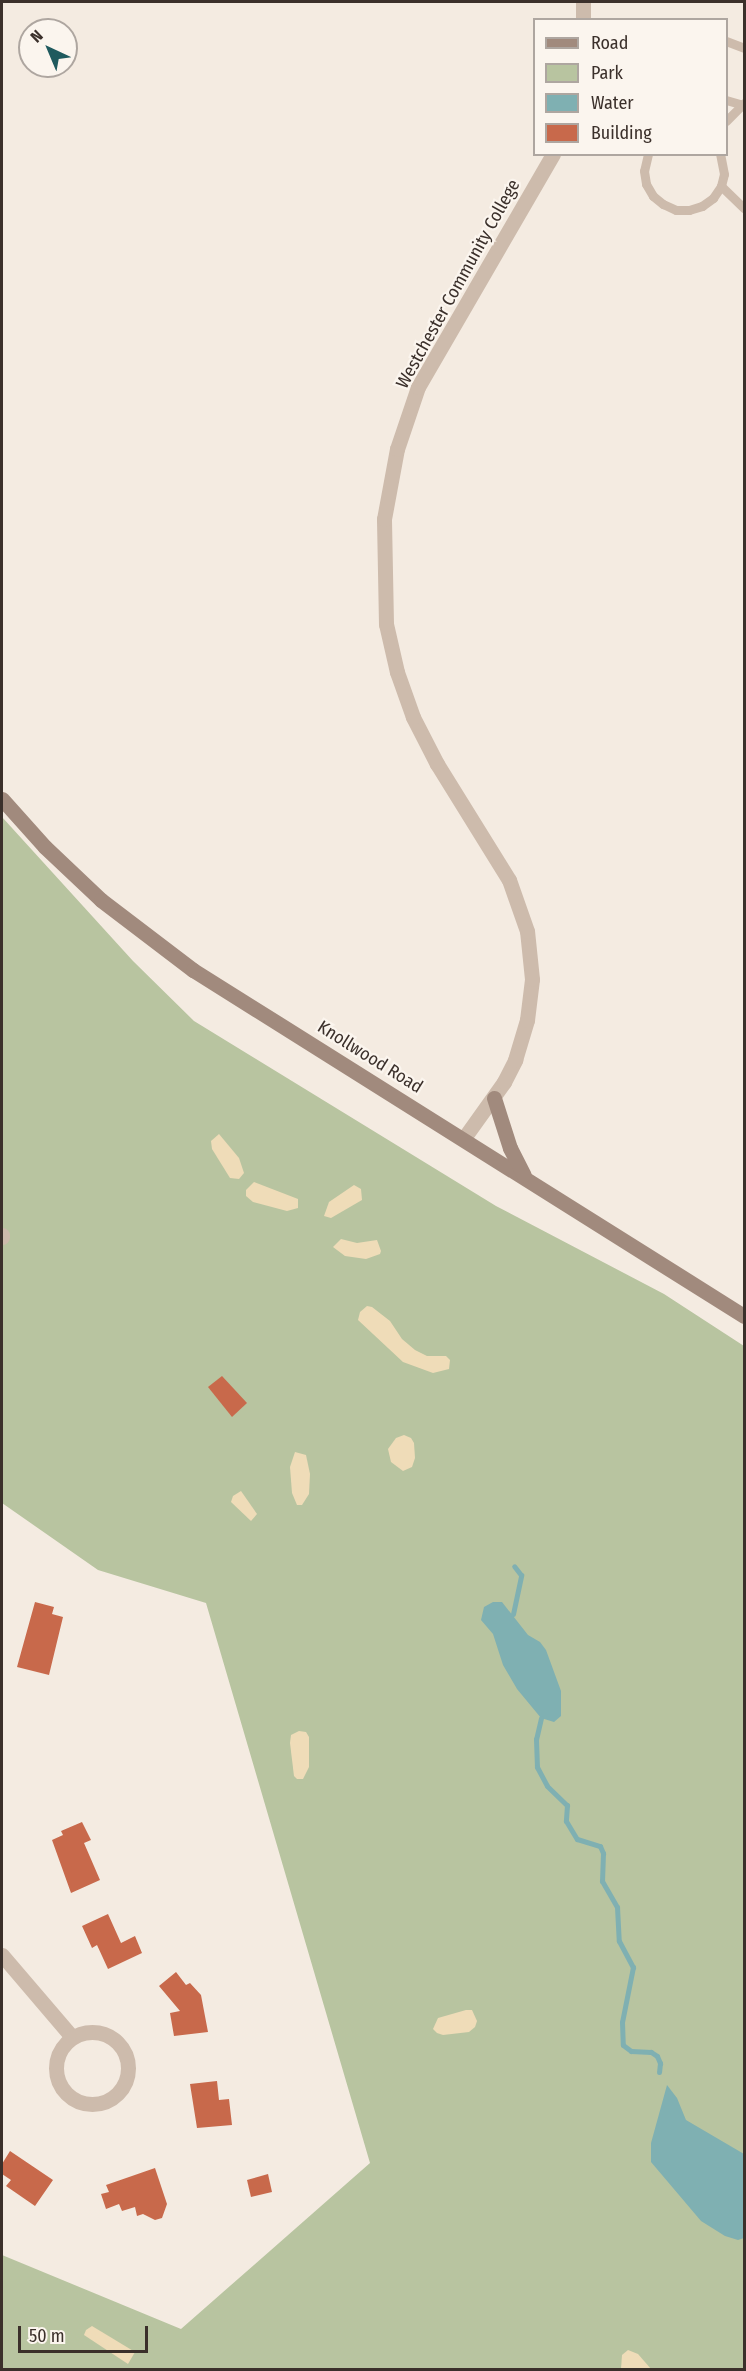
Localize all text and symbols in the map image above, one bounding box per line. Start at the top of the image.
north arrow [18,18,78,78]
legend [533,18,728,156]
text: N [26,26,47,46]
text: Road [591,32,628,54]
text: Park [591,62,623,84]
text: Water [591,92,634,114]
text: Building [591,122,652,144]
street label: Westchester Community College [391,176,525,392]
street label: Knollwood Road [313,1016,427,1098]
scale bar [21,2314,152,2352]
text: 50 m [29,2325,65,2347]

